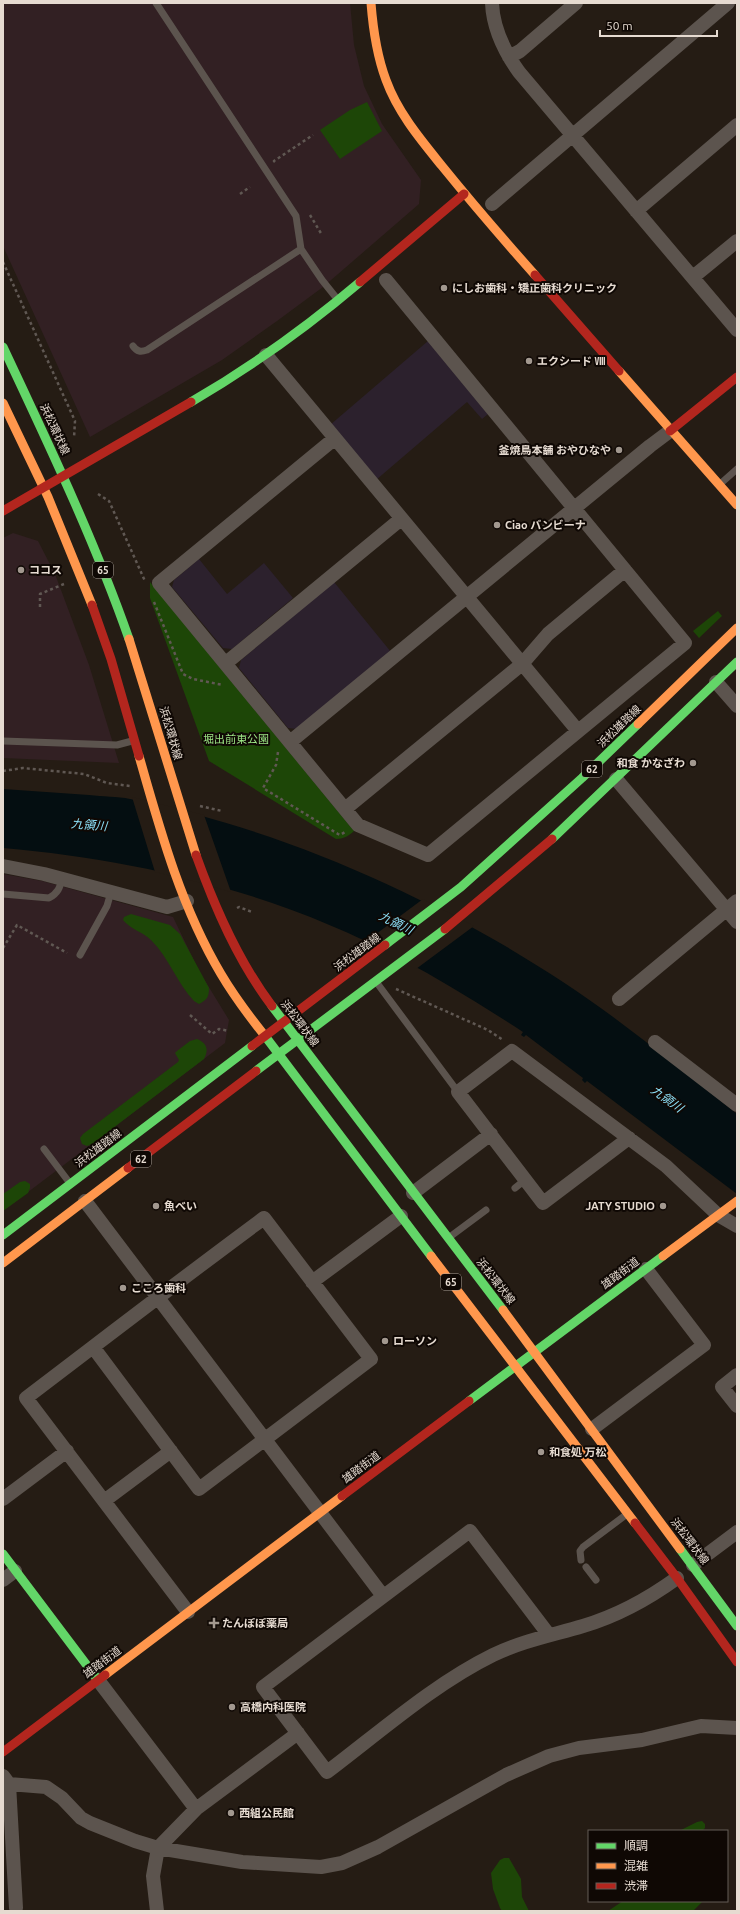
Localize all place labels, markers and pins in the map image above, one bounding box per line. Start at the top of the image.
place label: にしお歯科・矯正歯科クリニック [452,282,617,294]
marker: にしお歯科・矯正歯科クリニック [439,283,449,293]
place label: エクシード Ⅷ [537,355,606,367]
marker: エクシード Ⅷ [524,356,534,366]
place label: 釜焼鳥本舗 おやひなや [498,444,611,456]
marker: 釜焼鳥本舗 おやひなや [614,445,624,455]
place label: Ciao バンビーナ [505,519,586,531]
marker: Ciao バンビーナ [492,520,502,530]
place label: ココス [29,564,62,576]
marker: ココス [16,565,26,575]
place label: 和食 かなざわ [616,757,685,769]
marker: 和食 かなざわ [688,758,698,768]
place label: 魚べい [164,1200,197,1212]
place label: JATY STUDIO [586,1200,655,1212]
marker: 魚べい [151,1201,161,1211]
marker: JATY STUDIO [658,1201,668,1211]
place label: こころ歯科 [131,1282,186,1294]
marker: こころ歯科 [118,1283,128,1293]
place label: ローソン [393,1335,437,1347]
marker: ローソン [380,1336,390,1346]
place label: 和食処 万松 [549,1446,607,1458]
marker: 和食処 万松 [536,1447,546,1457]
place label: たんぽぽ薬局 [222,1617,288,1629]
marker: たんぽぽ薬局 [209,1618,219,1628]
place label: 高橋内科医院 [240,1701,306,1713]
marker: 高橋内科医院 [227,1702,237,1712]
place label: 西組公民館 [239,1807,294,1819]
marker: 西組公民館 [226,1808,236,1818]

